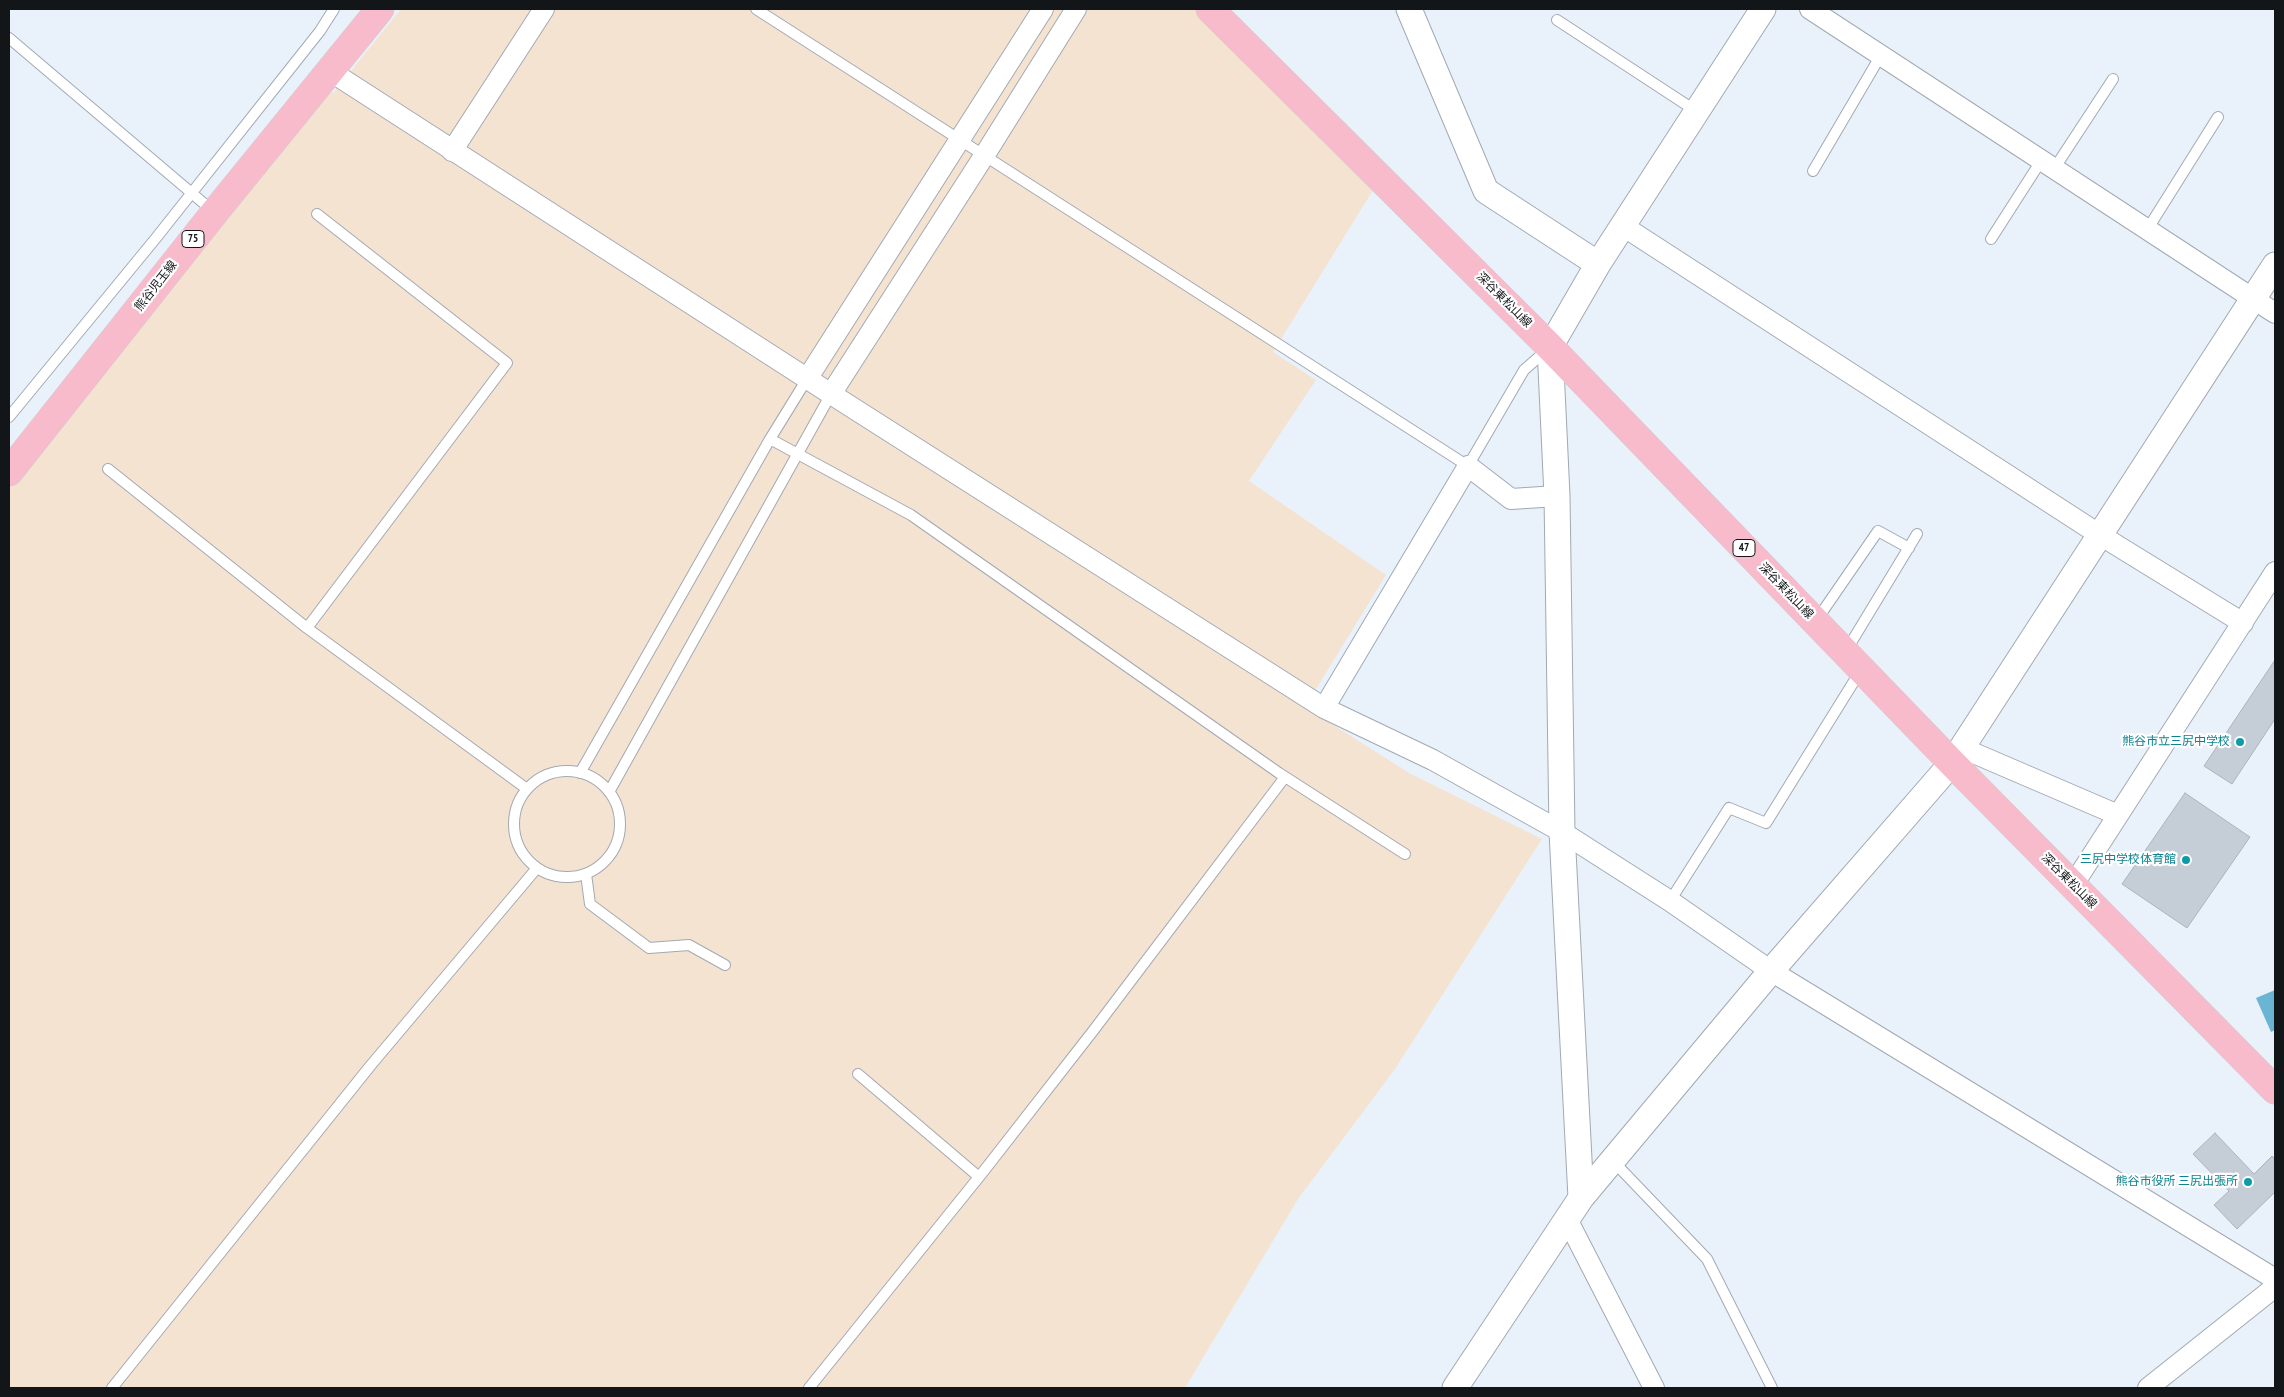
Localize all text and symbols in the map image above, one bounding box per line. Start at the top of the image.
road number: 75 [182,230,204,248]
street label: 熊谷児玉線 [132,258,180,314]
street label: 深谷東松山線 [1473,269,1535,331]
road number: 47 [1733,540,1755,556]
street label: 深谷東松山線 [1756,560,1816,622]
place label: 熊谷市立三尻中学校 [2122,735,2230,749]
marker: 熊谷市立三尻中学校 [2234,736,2246,748]
street label: 深谷東松山線 [2038,850,2100,912]
place label: 三尻中学校体育館 [2080,853,2176,867]
marker: 三尻中学校体育館 [2180,854,2192,866]
place label: 熊谷市役所 三尻出張所 [2115,1175,2238,1189]
marker: 熊谷市役所 三尻出張所 [2242,1176,2254,1188]

